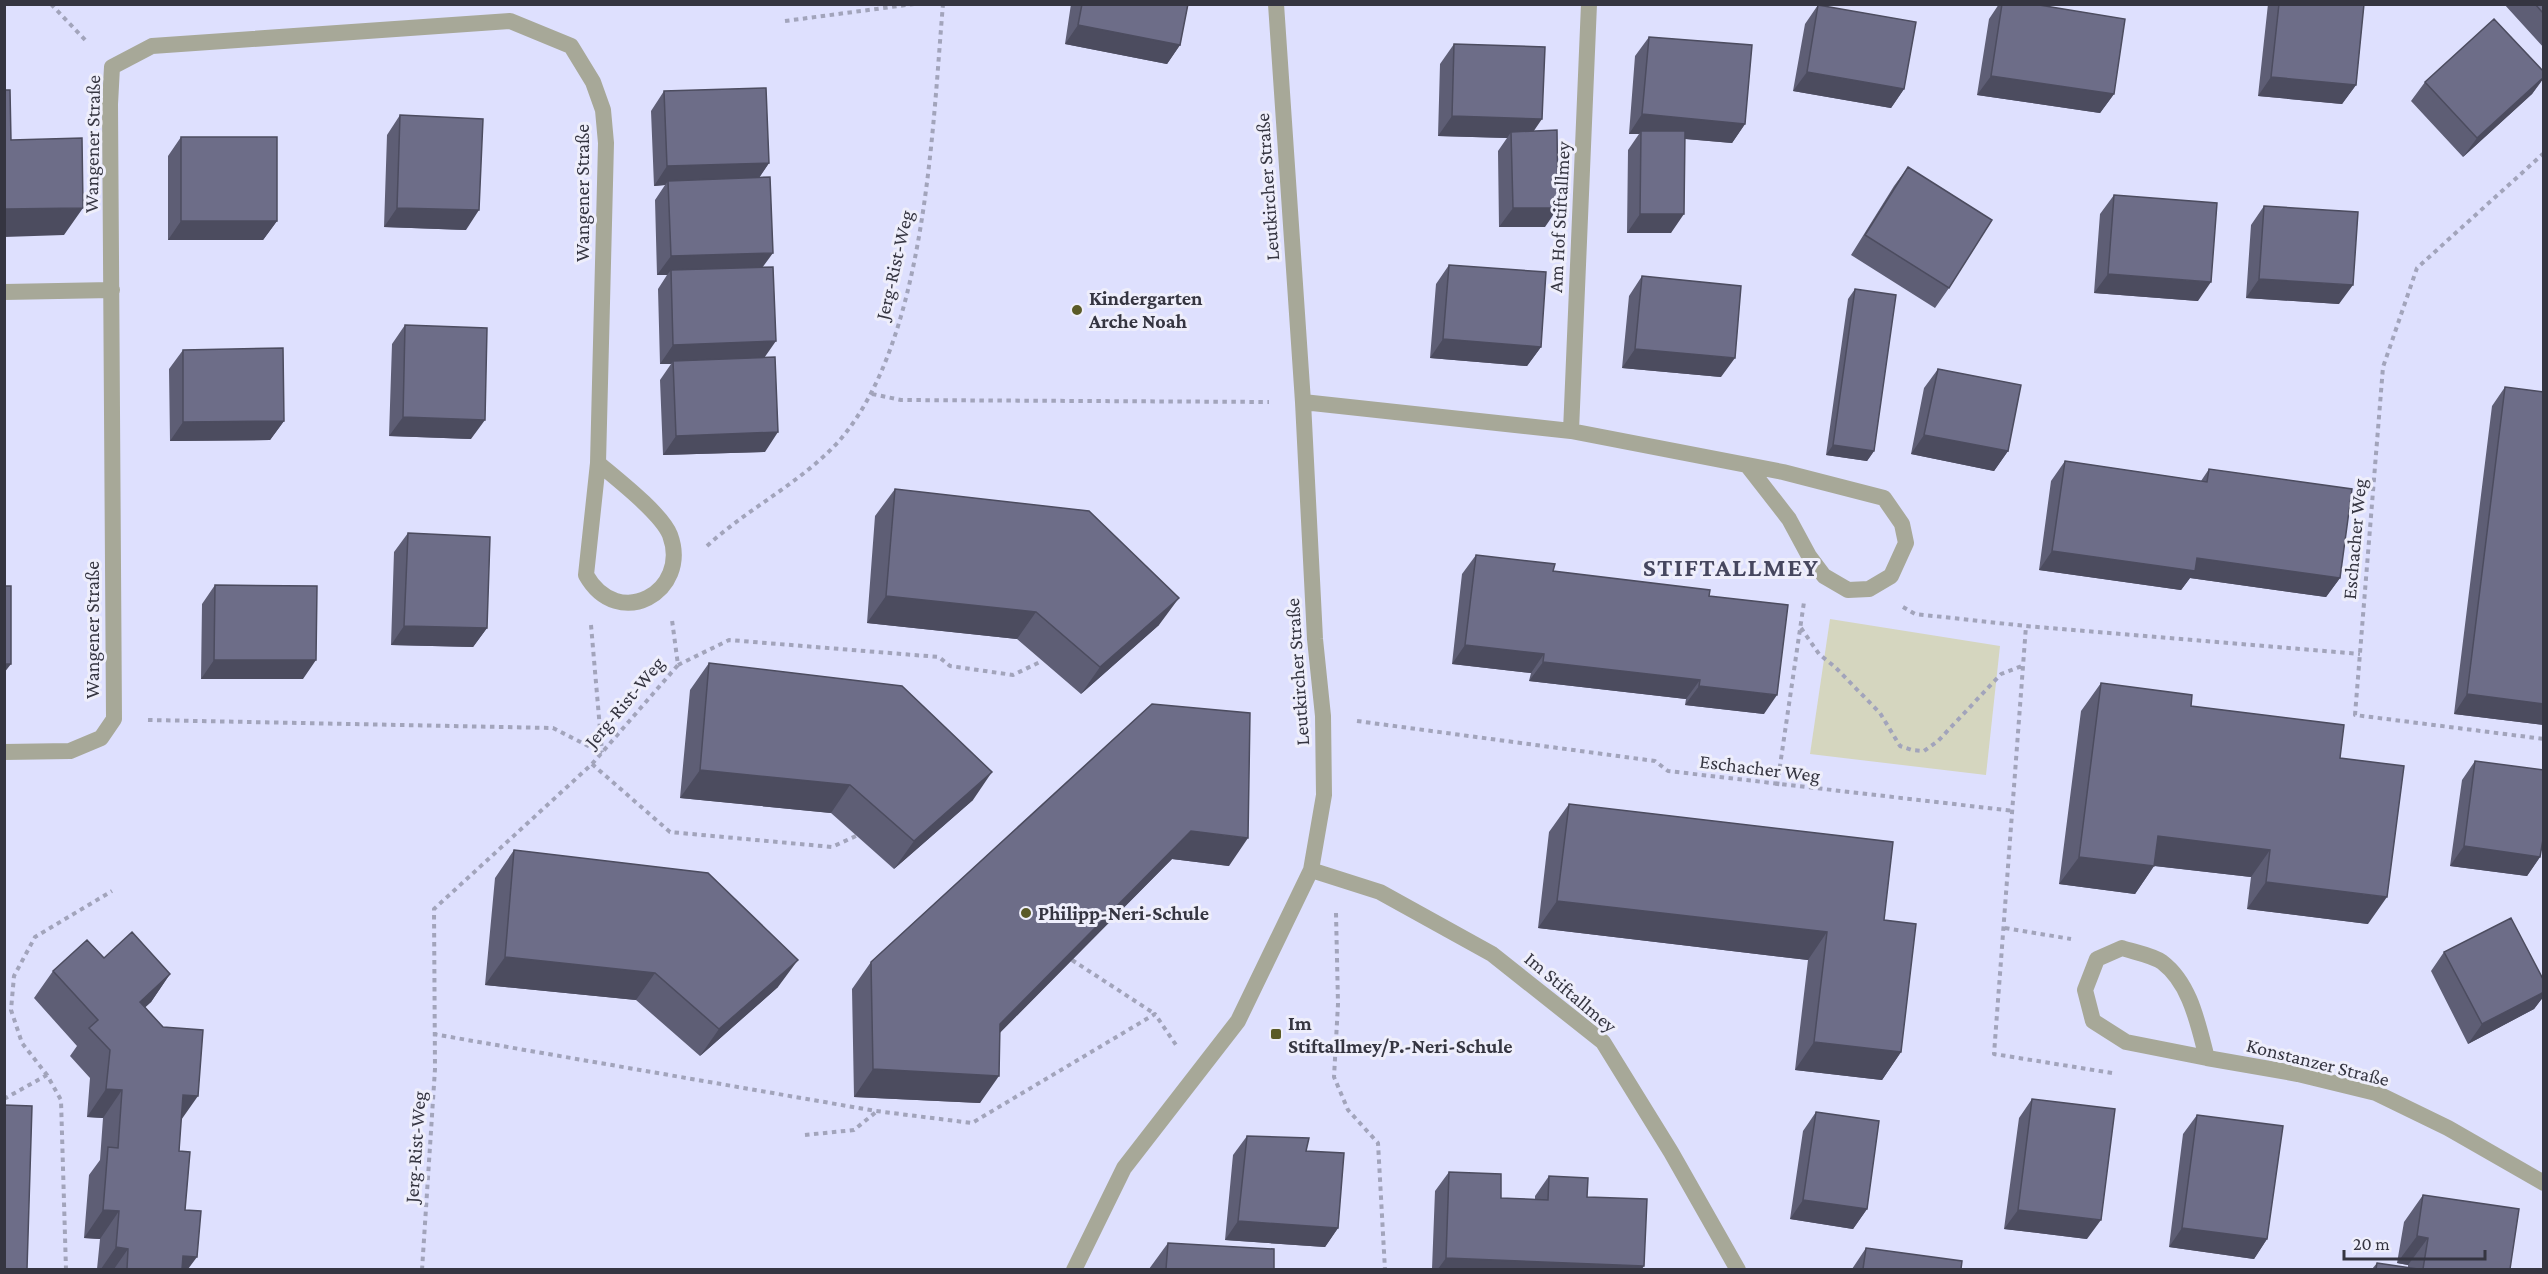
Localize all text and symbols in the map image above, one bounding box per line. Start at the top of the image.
street label: Wangener Straße [80,75,105,213]
street label: Leutkircher Straße [1251,112,1283,262]
street label: Wangener Straße [571,124,594,262]
street label: Am Hof Stiftallmey [1544,140,1575,293]
street label: Jerg-Rist-Weg [870,208,918,324]
place label: Kindergarten Arche Noah [1088,287,1203,332]
marker: Kindergarten Arche Noah [1070,303,1084,317]
street label: Eschacher Weg [2338,477,2371,601]
district label: STIFTALLMEY [1643,553,1819,582]
street label: Wangener Straße [81,561,104,699]
street label: Leutkircher Straße [1281,597,1313,747]
street label: Jerg-Rist-Weg [578,652,669,754]
street label: Eschacher Weg [1698,750,1822,787]
place label: Philipp-Neri-Schule [1038,902,1209,924]
marker: Philipp-Neri-Schule [1019,906,1033,920]
street label: Im Stiftallmey [1520,947,1622,1038]
place label: Im Stiftallmey/P.-Neri-Schule [1288,1012,1513,1057]
marker: Im Stiftallmey/P.-Neri-Schule [1269,1027,1283,1041]
street label: Konstanzer Straße [2244,1034,2392,1090]
street label: Jerg-Rist-Weg [400,1090,431,1206]
scale bar [2344,1223,2485,1261]
text: 20 m [2353,1234,2390,1254]

